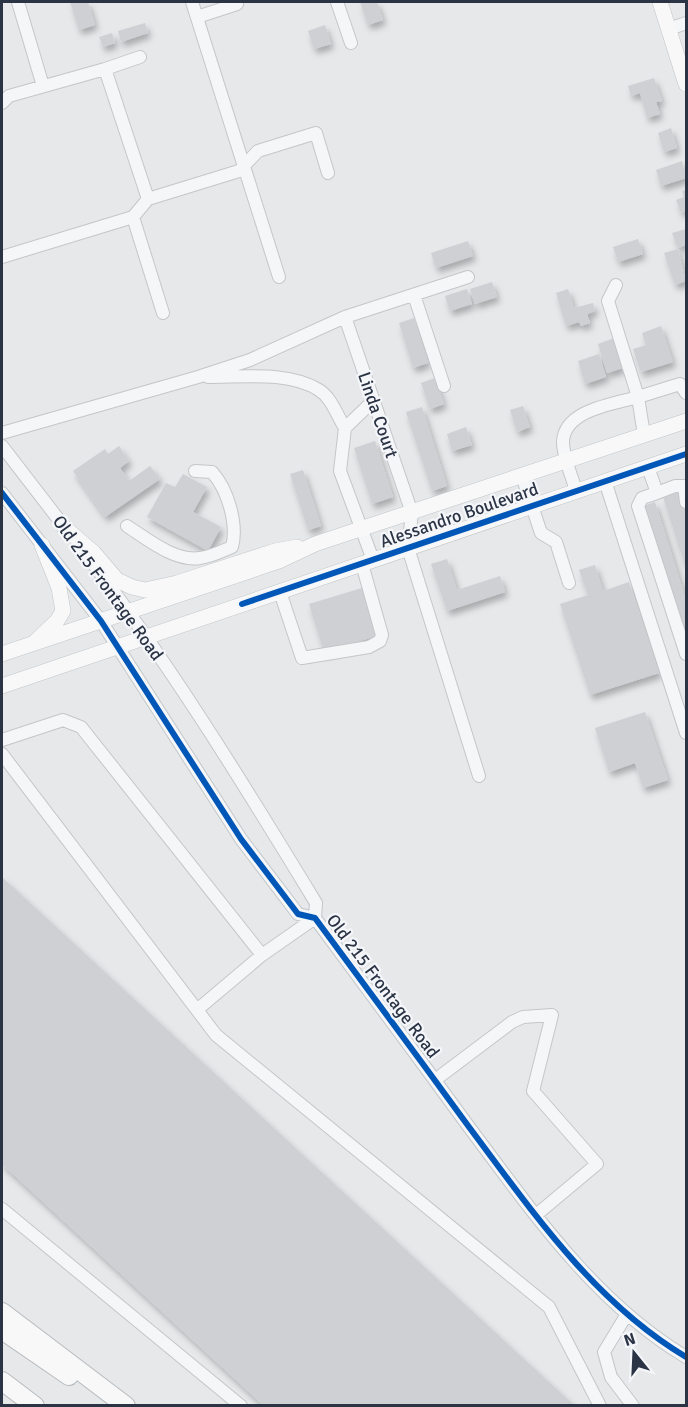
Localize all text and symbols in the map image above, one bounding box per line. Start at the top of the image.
street label: Linda Court [353,369,403,461]
street label: Alessandro Boulevard [377,478,541,552]
street label: Old 215 Frontage Road [48,511,168,665]
street label: Old 215 Frontage Road [322,910,444,1062]
north arrow [604,1323,664,1383]
text: N [621,1328,638,1351]

